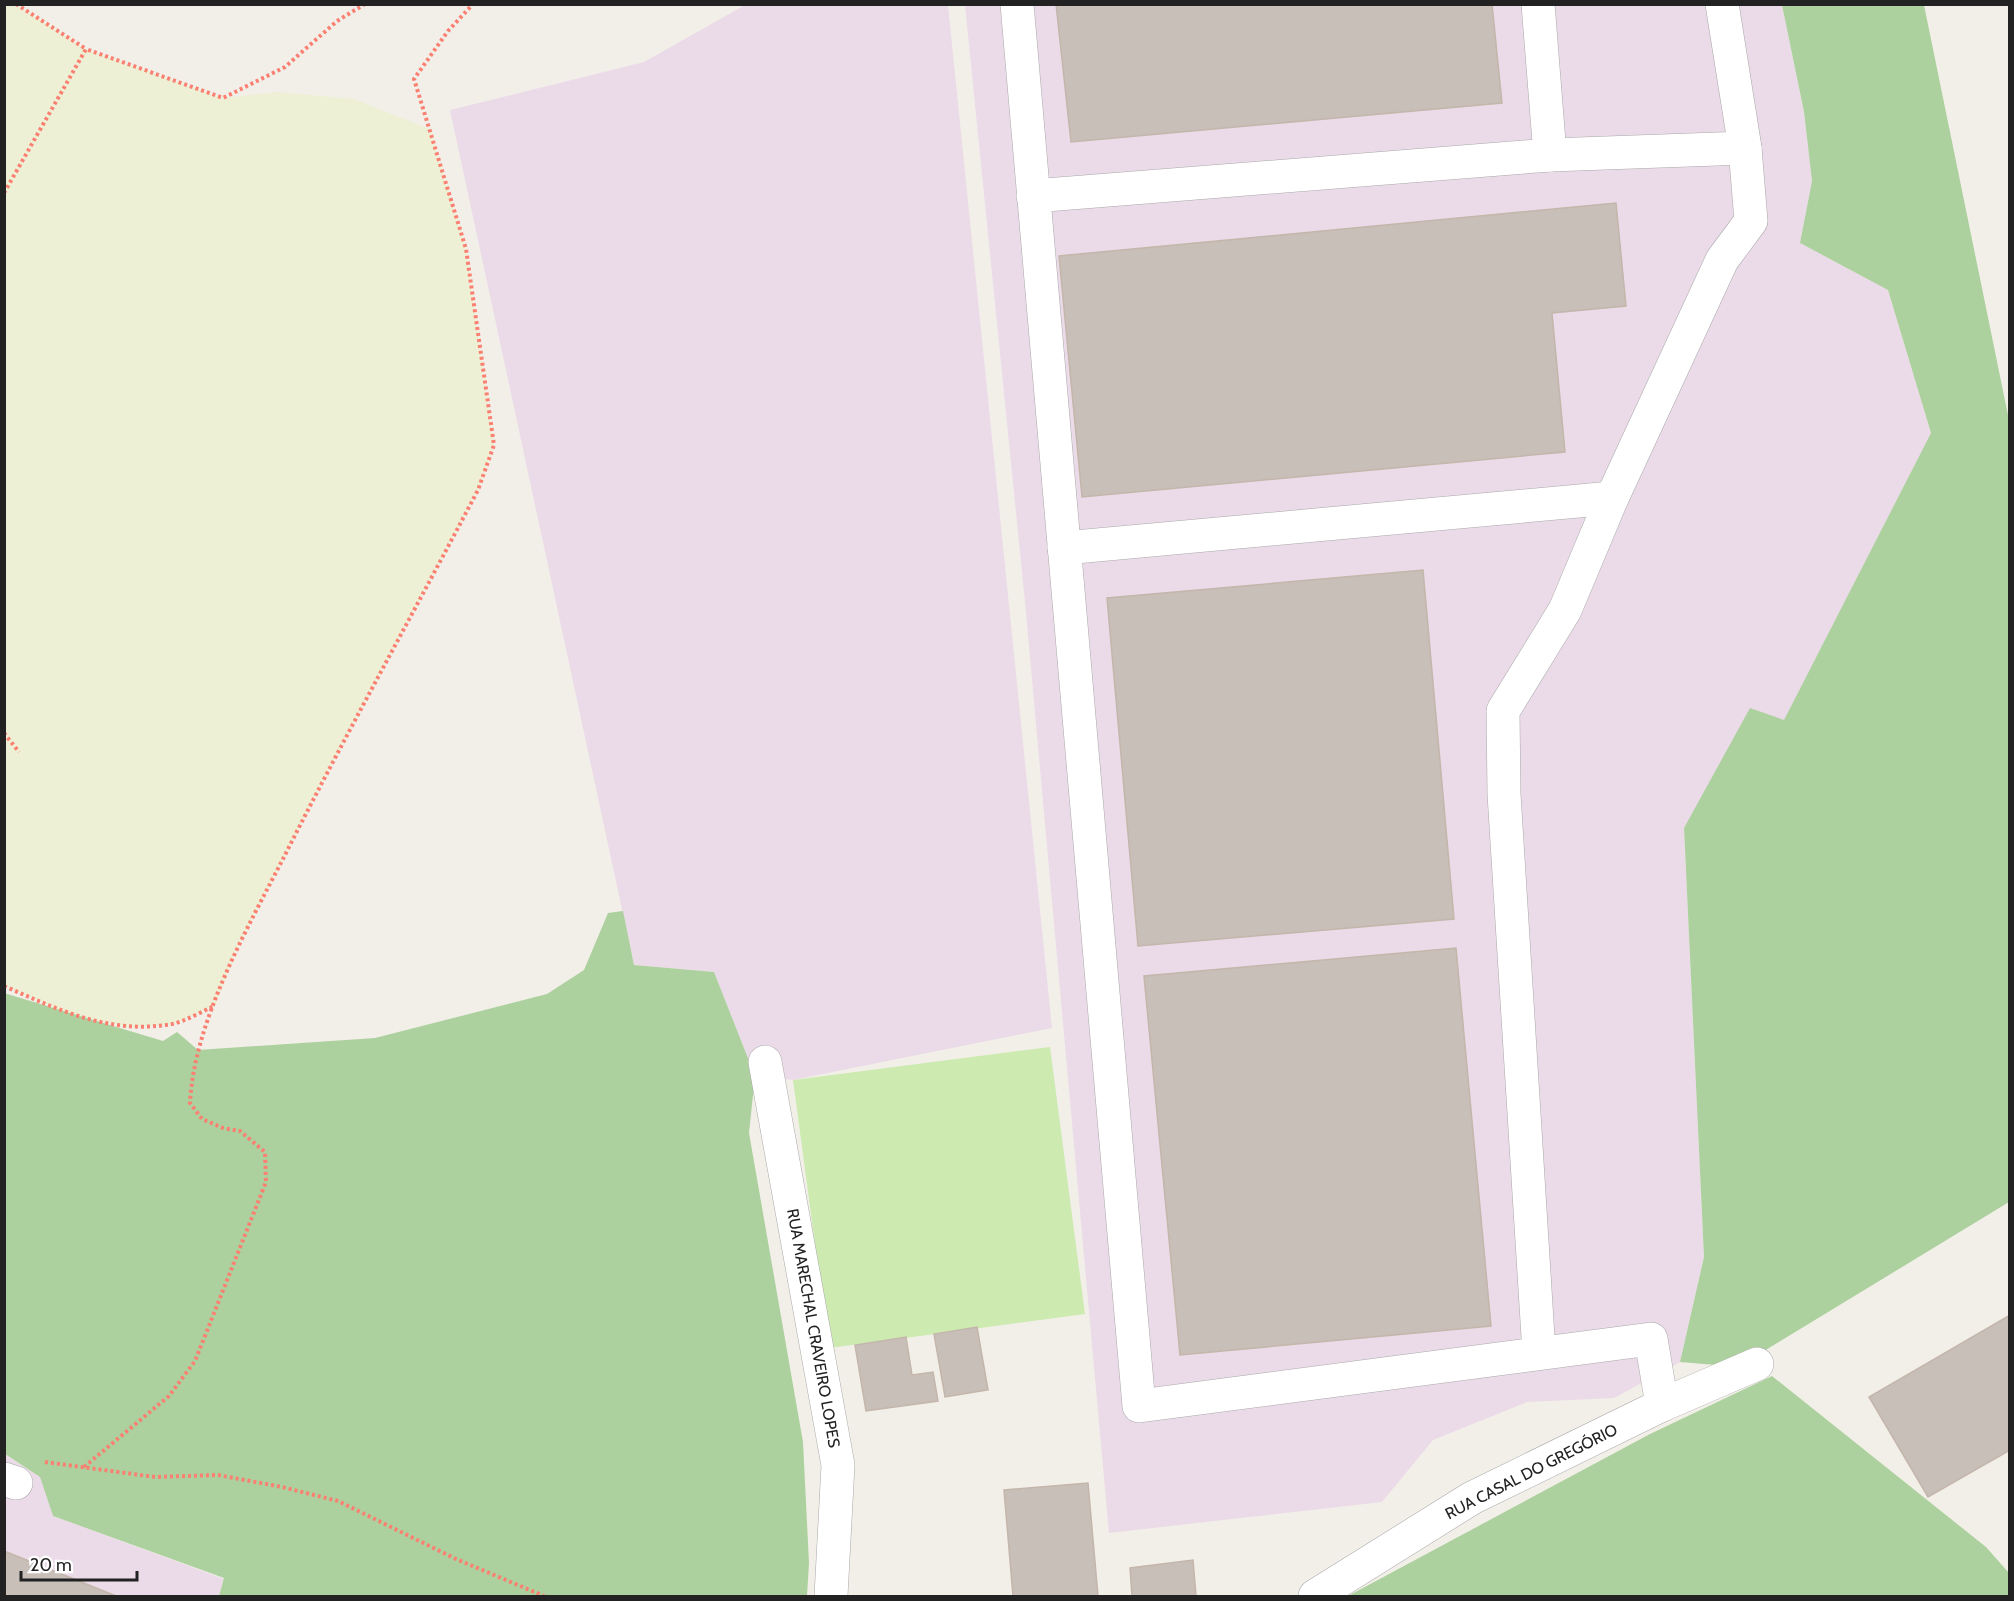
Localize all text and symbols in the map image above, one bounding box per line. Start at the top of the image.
street label: RUA MARECHAL CRAVEIRO LOPES [783,1207,844,1449]
street label: RUA CASAL DO GREGÓRIO [1442,1420,1621,1523]
scale bar [21,1544,136,1582]
text: 20 m [30,1554,72,1576]

